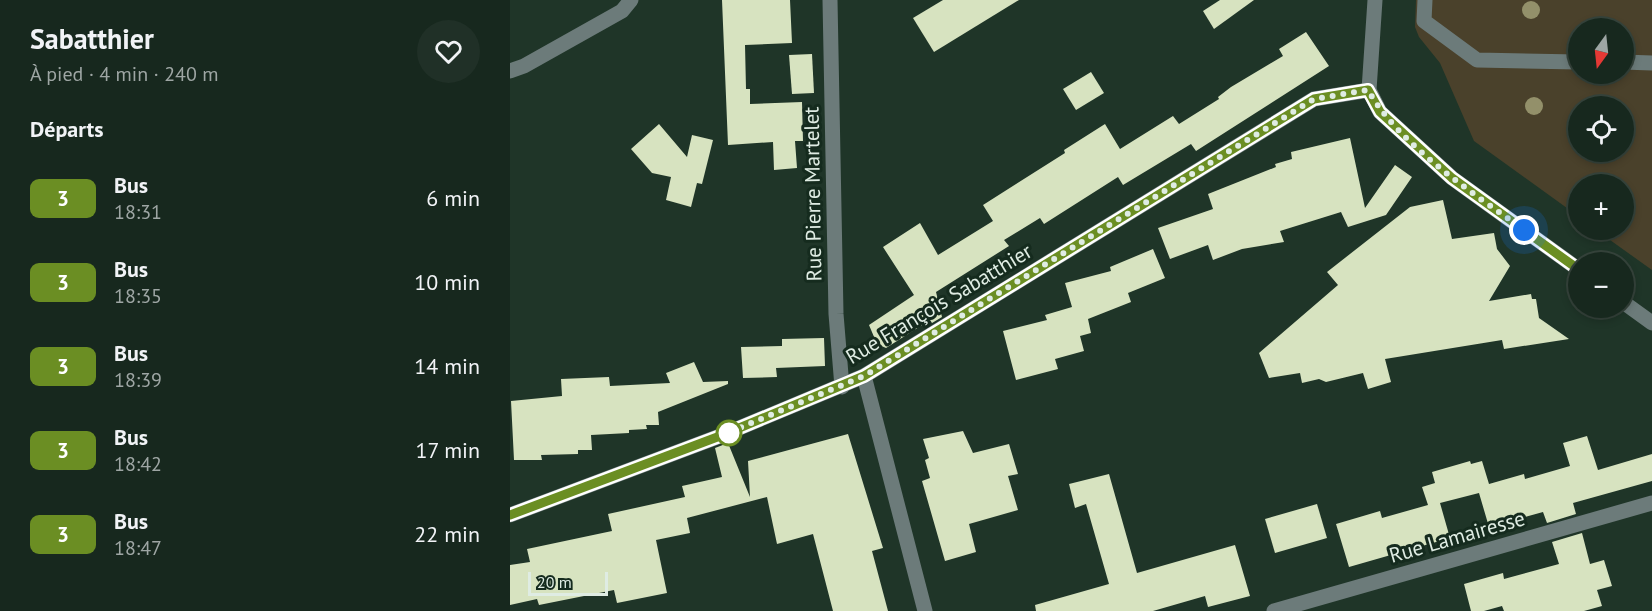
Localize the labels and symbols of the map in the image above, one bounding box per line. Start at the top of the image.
north arrow [1568,18,1634,84]
street label: Rue Pierre Martelet [797,106,828,282]
your location [1509,215,1539,245]
street label: Rue François Sabatthier [841,237,1037,370]
unlabelled marker [716,420,742,446]
street label: Rue Lamairesse [1386,504,1528,569]
scale bar [528,569,608,596]

